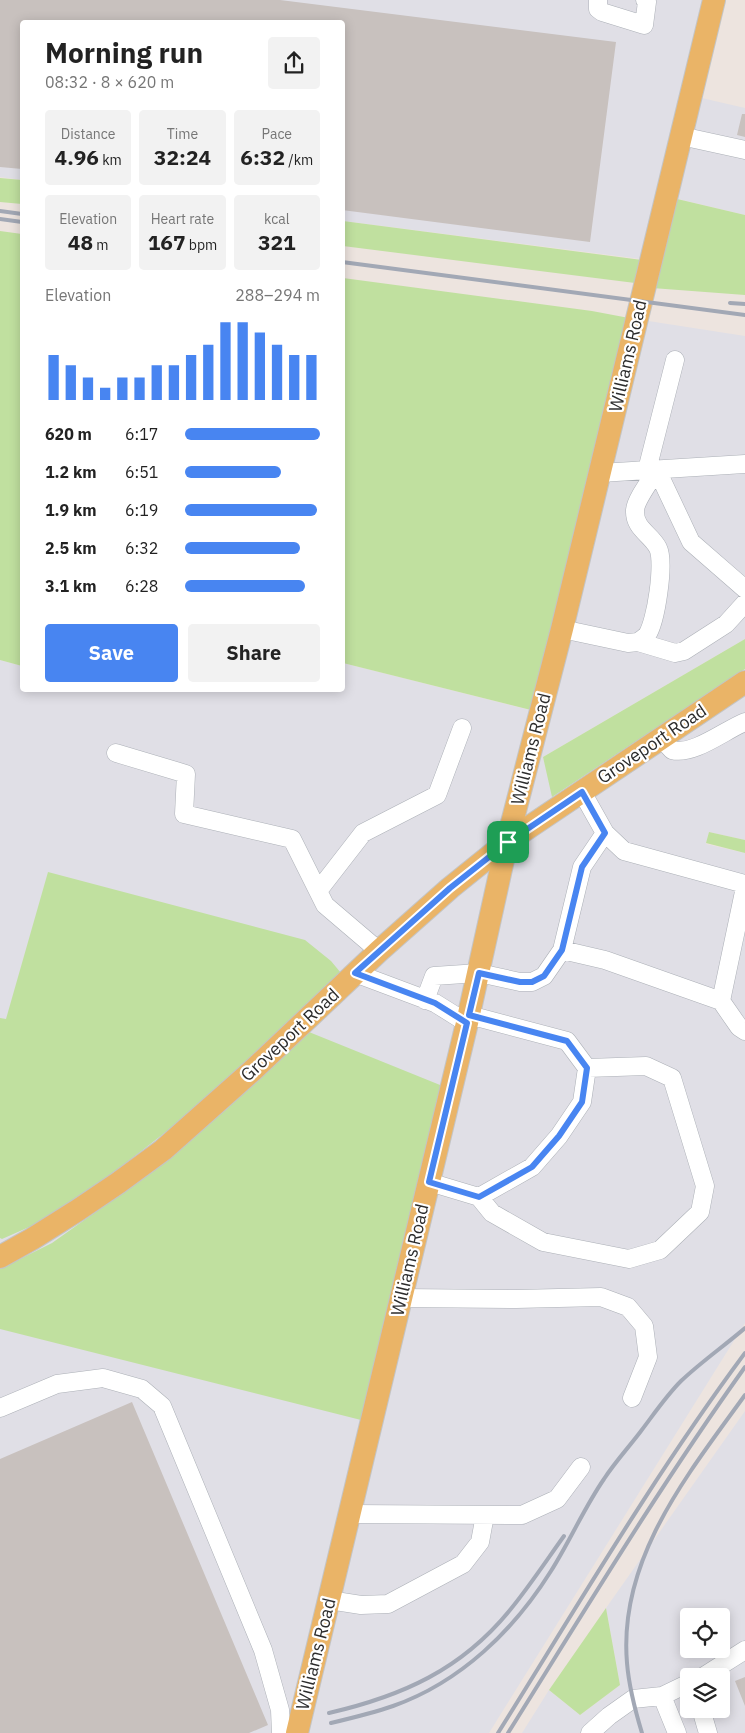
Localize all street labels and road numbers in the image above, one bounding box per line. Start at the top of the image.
street label: Williams Road [603,298,652,414]
street label: Williams Road [506,691,556,807]
street label: Groveport Road [593,699,711,789]
street label: Groveport Road [235,983,344,1086]
street label: Williams Road [385,1202,434,1318]
street label: Williams Road [291,1596,341,1712]

